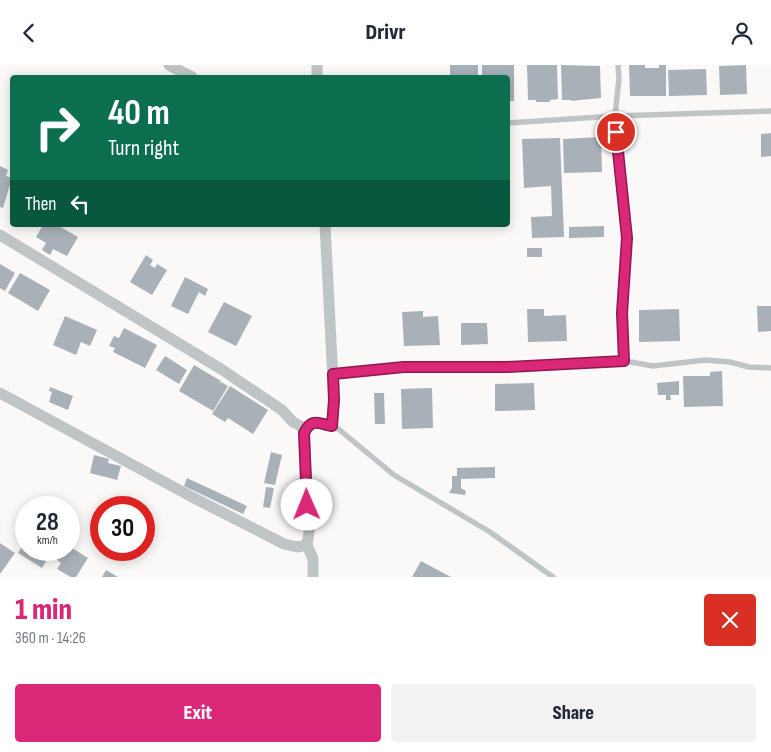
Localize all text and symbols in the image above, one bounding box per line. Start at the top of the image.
icon: back [15,19,43,47]
text: Drivr [366,19,405,46]
icon: person [728,19,756,47]
text: 40 m [108,92,170,135]
icon: right [25,95,90,160]
pin [595,111,637,153]
icon: arrive [602,118,630,146]
text: Turn right [108,135,179,162]
icon: left [66,190,94,218]
text: Then [25,193,56,216]
position arrow [280,478,332,530]
speed limit sign: 30 [90,496,155,561]
text: 28 [36,507,59,538]
text: km/h [37,533,58,548]
text: 1 min [15,592,72,628]
button: close [704,594,756,646]
text: 360 m · 14:26 [15,629,86,648]
button: Exit [15,684,381,742]
button: Share [391,684,756,742]

